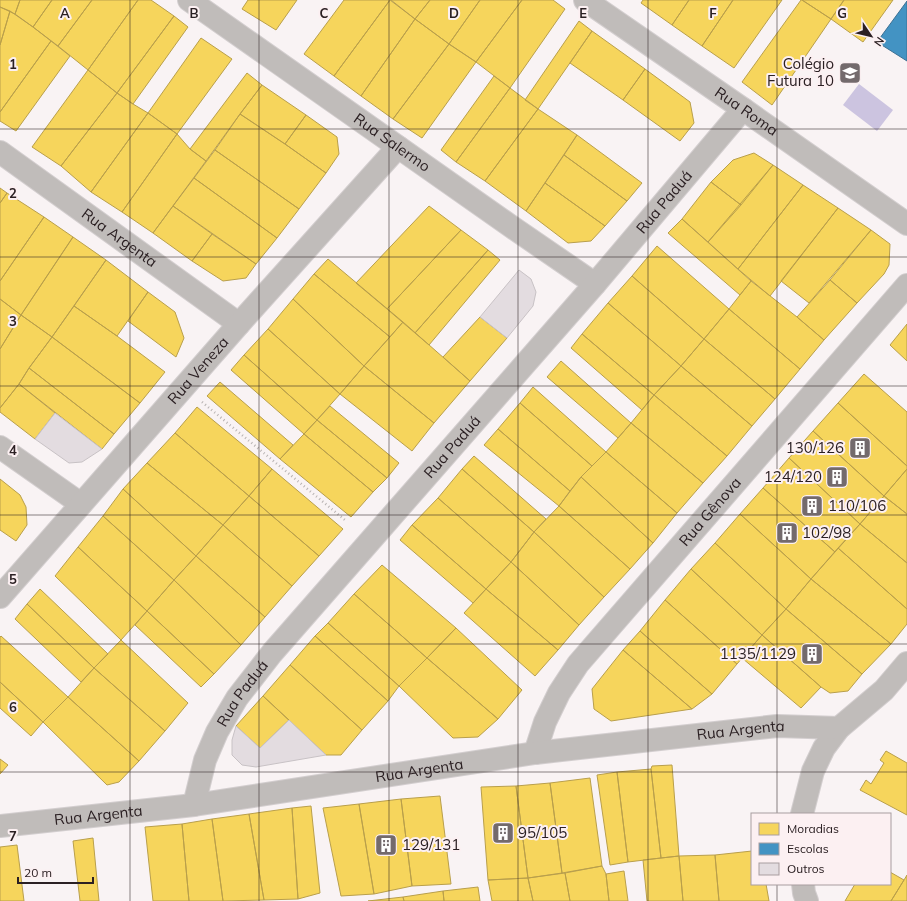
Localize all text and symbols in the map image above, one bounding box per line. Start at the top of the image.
text: A [60,5,70,21]
text: B [190,5,199,21]
text: C [320,5,329,21]
text: D [449,5,459,21]
text: E [579,5,587,21]
text: F [709,5,717,21]
text: G [837,5,847,21]
north arrow [851,16,891,56]
text: N [871,34,887,49]
place label: Colégio Futura 10 [767,54,834,90]
text: 1 [9,56,17,72]
school or university icon: Colégio Futura 10 [837,60,863,86]
street label: Rua Roma [711,82,782,140]
street label: Rua Salermo [350,109,434,176]
street label: Rua Paduá [632,166,696,237]
text: 2 [9,185,17,201]
street label: Rua Argenta [78,204,161,271]
text: 3 [9,313,17,329]
street label: Rua Veneza [163,333,233,408]
street label: Rua Paduá [419,411,484,482]
building icon: 130/126 [847,435,873,461]
place label: 130/126 [786,438,844,457]
text: 4 [9,442,17,458]
building icon: 124/120 [824,464,850,490]
place label: 124/120 [764,467,822,486]
street label: Rua Gênova [675,473,745,550]
building icon: 110/106 [799,493,825,519]
place label: 110/106 [828,496,886,515]
building icon: 102/98 [774,520,800,546]
place label: 102/98 [802,523,851,542]
text: 5 [9,571,17,587]
building icon: 1135/1129 [799,641,825,667]
place label: 1135/1129 [720,644,796,663]
street label: Rua Paduá [212,656,272,730]
text: 6 [9,699,17,715]
street label: Rua Argenta [695,716,785,744]
street label: Rua Argenta [374,754,464,786]
street label: Rua Argenta [53,801,143,829]
legend [751,813,891,885]
building icon: 95/105 [490,820,516,846]
text: Moradias [787,821,839,836]
place label: 95/105 [518,823,567,842]
text: 7 [9,828,17,844]
building icon: 129/131 [373,832,399,858]
place label: 129/131 [402,835,460,854]
text: Escolas [787,841,829,856]
scale bar [18,859,93,885]
text: Outros [787,861,825,876]
text: 20 m [24,865,52,880]

